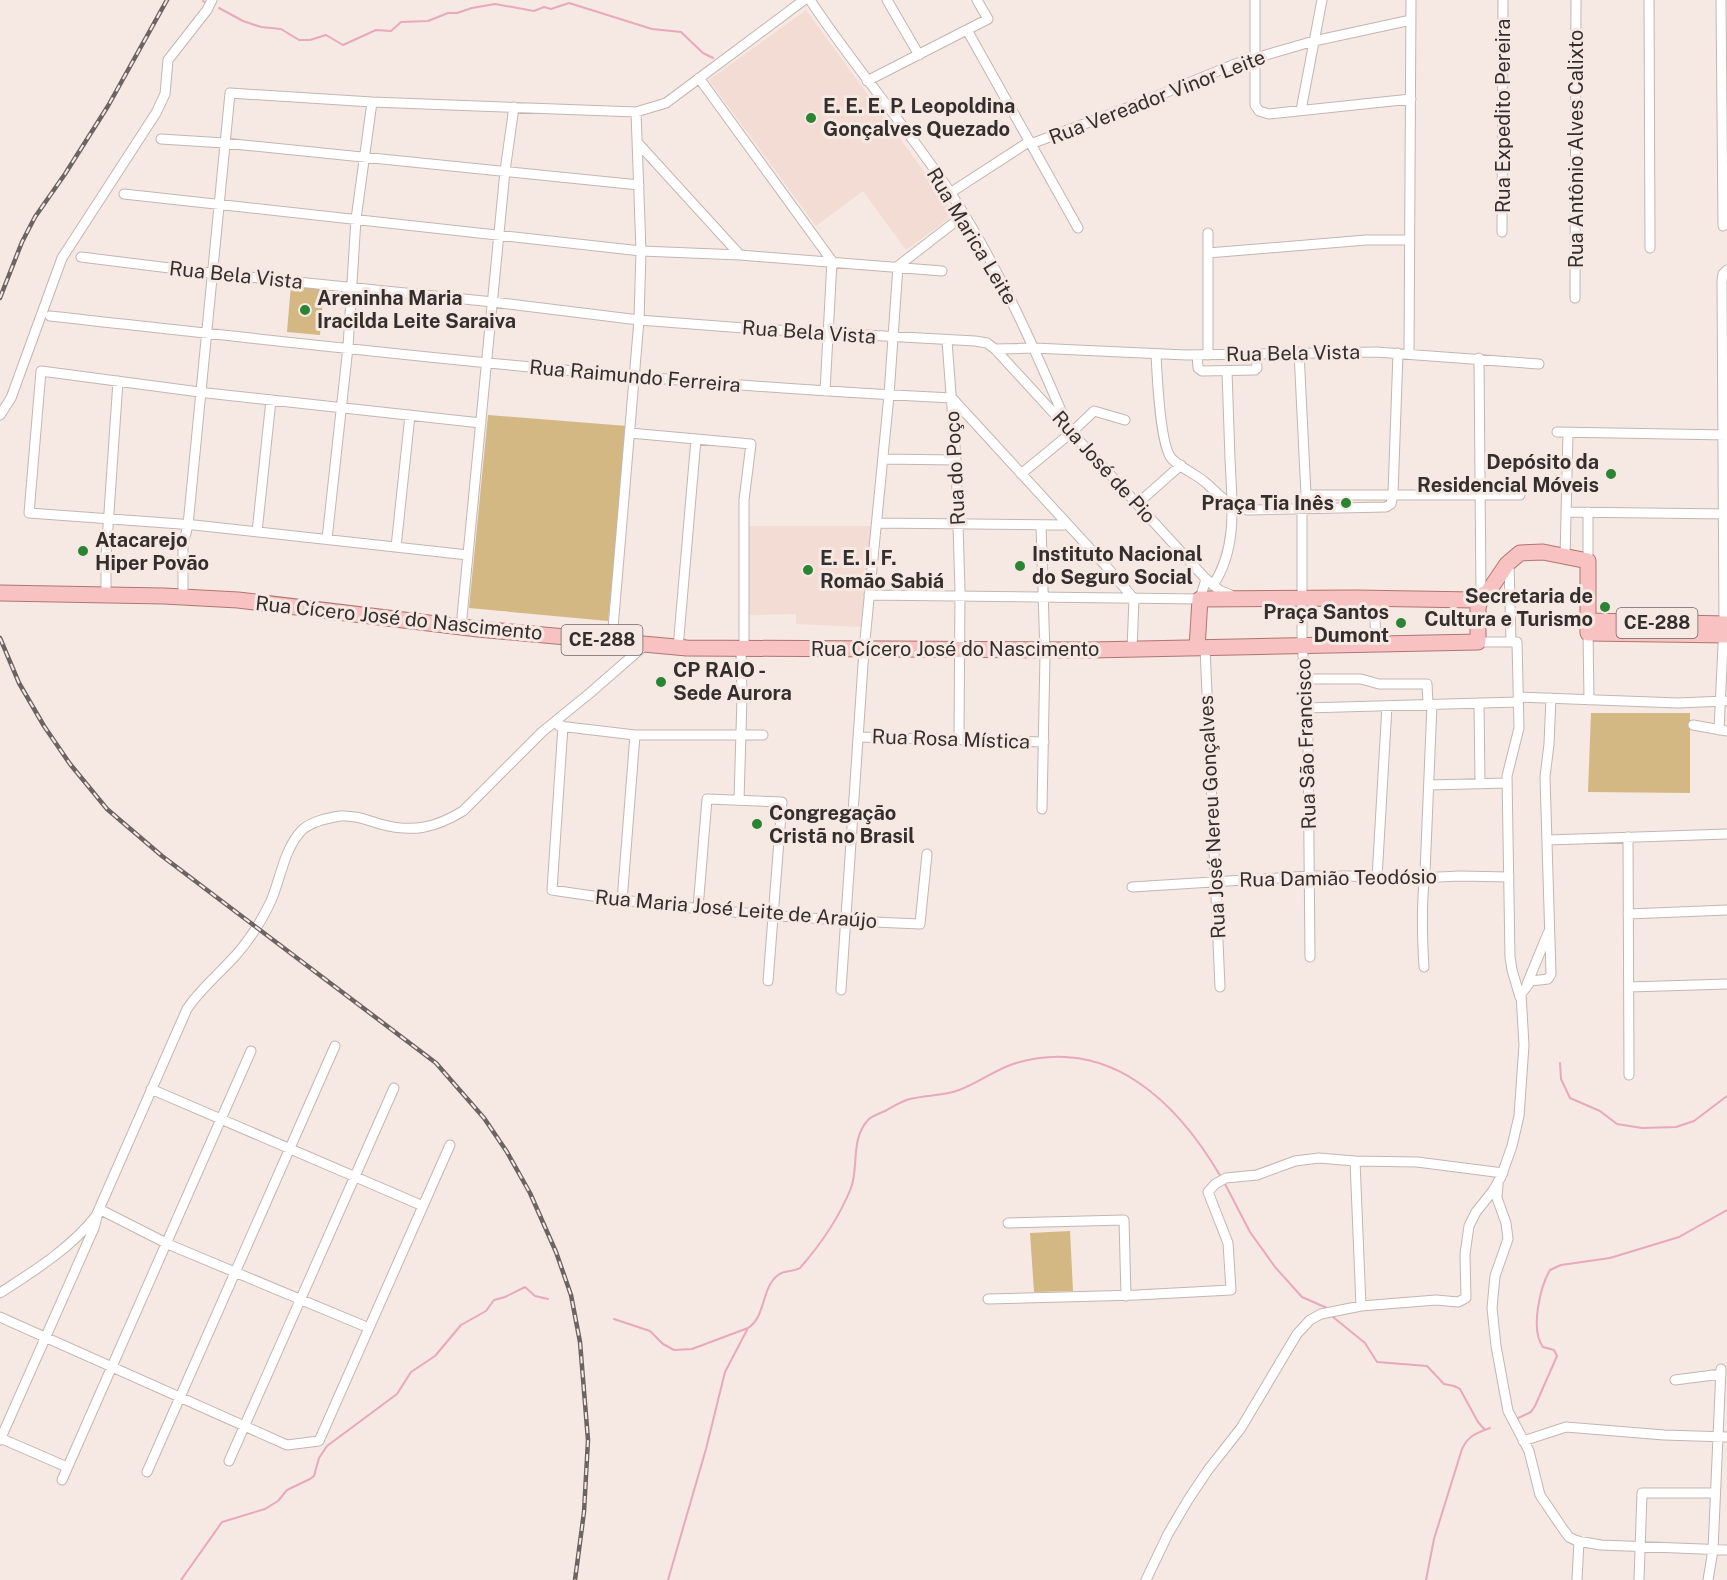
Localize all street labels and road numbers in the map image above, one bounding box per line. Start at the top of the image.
street label: Rua Expedito Pereira [1491,19,1515,213]
street label: Rua Antônio Alves Calixto [1564,30,1588,268]
street label: Rua Vereador Vinor Leite [1045,45,1269,149]
street label: Rua Marica Leite [922,163,1022,309]
street label: Rua Bela Vista [168,256,304,294]
street label: Rua Bela Vista [741,315,877,349]
street label: Rua Bela Vista [1226,340,1360,366]
street label: Rua Raimundo Ferreira [528,355,742,397]
street label: Rua José de Pio [1047,406,1161,528]
street label: Rua do Poço [940,410,970,526]
street label: Rua Cícero José do Nascimento [254,591,544,645]
road number: CE-288 [1616,608,1698,638]
road number: CE-288 [562,625,642,655]
street label: Rua Cícero José do Nascimento [811,637,1099,661]
street label: Rua São Francisco [1291,658,1321,830]
street label: Rua José Nereu Gonçalves [1194,695,1230,939]
street label: Rua Rosa Mística [871,724,1031,754]
street label: Rua Damião Teodósio [1239,864,1437,892]
street label: Rua Maria José Leite de Araújo [594,885,878,933]

